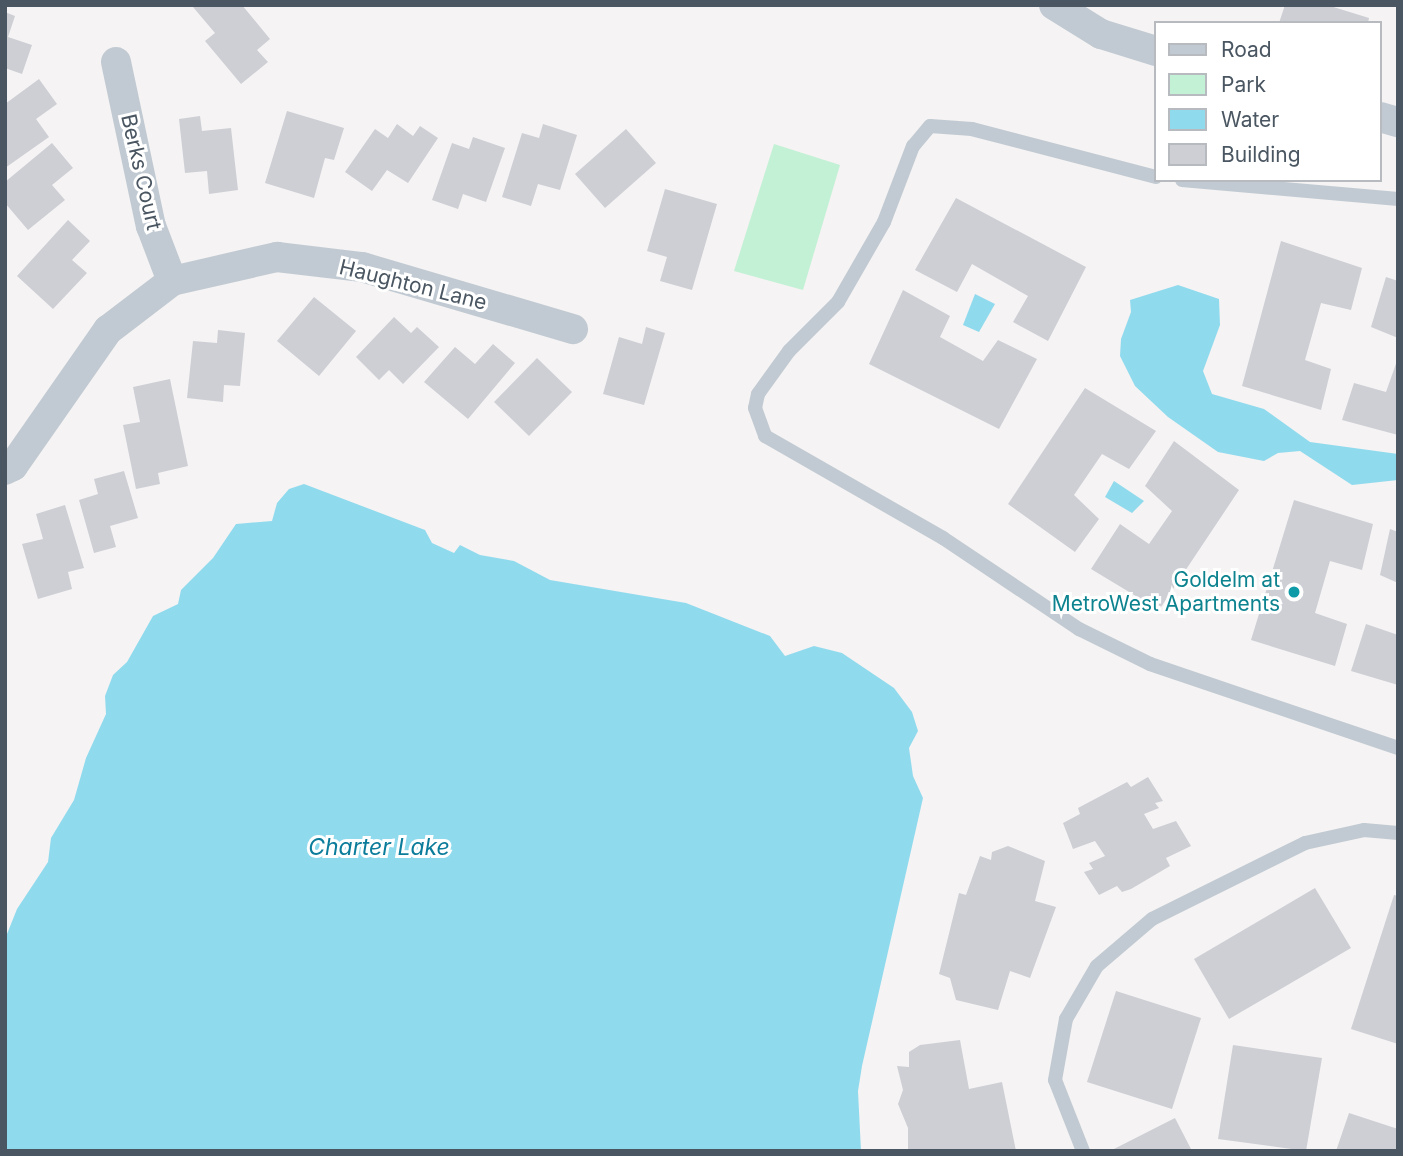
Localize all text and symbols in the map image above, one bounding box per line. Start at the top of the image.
legend [1154,21,1382,182]
text: Road [1221,37,1272,62]
text: Park [1221,72,1266,97]
text: Water [1221,107,1279,132]
street label: Berks Court [115,112,167,232]
text: Building [1221,142,1301,167]
street label: Haughton Lane [337,255,489,315]
place label: Goldelm at MetroWest Apartments [1052,567,1280,617]
marker: Goldelm at MetroWest Apartments [1286,584,1302,600]
water label: Charter Lake [308,833,450,861]

